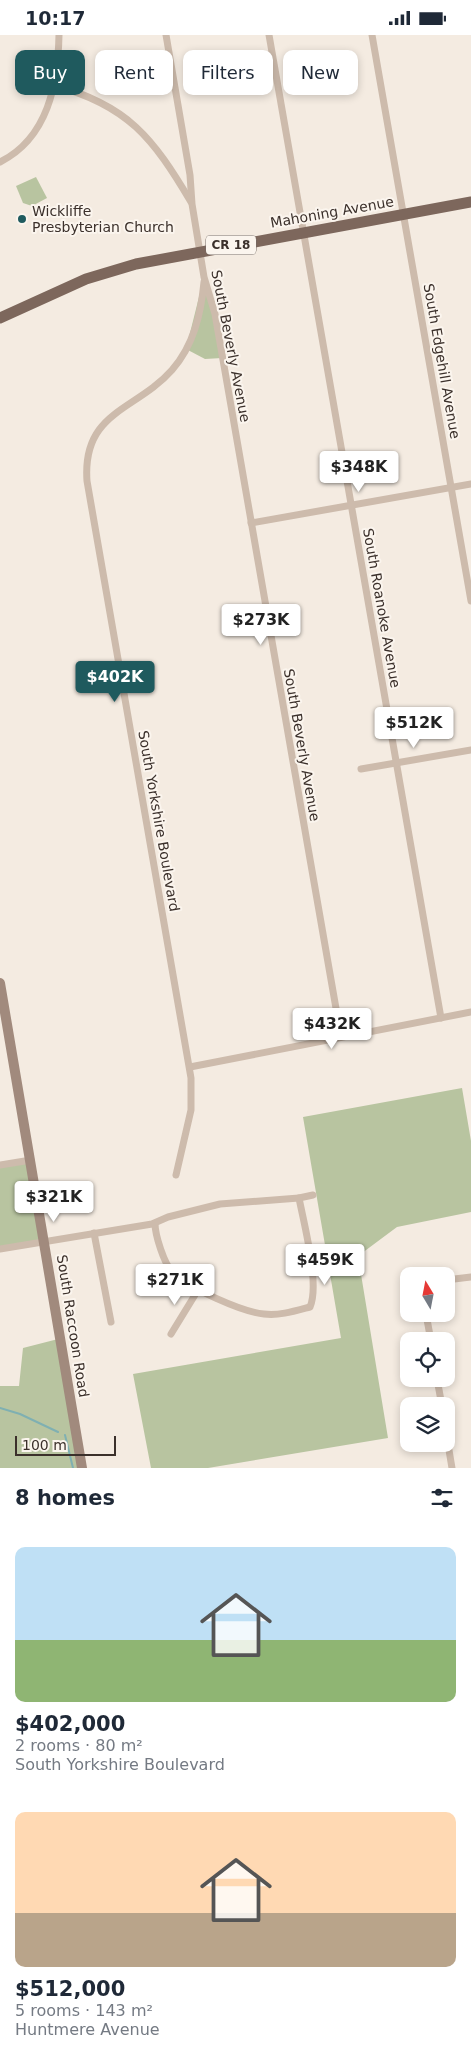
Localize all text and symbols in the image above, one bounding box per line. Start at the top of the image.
text: 10:17 [25,7,85,29]
chip: Buy [15,50,85,95]
chip: Rent [95,50,173,95]
chip: Filters [183,50,273,95]
chip: New [283,50,358,95]
street label: Mahoning Avenue [269,193,395,231]
place label: Wickliffe Presbyterian Church [32,203,174,235]
marker: Wickliffe Presbyterian Church [16,213,28,225]
road number: CR 18 [206,235,256,255]
street label: South Beverly Avenue [208,269,254,423]
street label: South Edgehill Avenue [420,282,464,440]
pin: $348K [324,451,394,493]
text: $348K [331,457,387,476]
street label: South Roanoke Avenue [360,527,404,689]
pin: $273K [226,603,296,646]
text: $273K [233,610,289,629]
pin: $402K [80,661,150,703]
text: $402K [87,667,143,686]
street label: South Beverly Avenue [281,667,323,823]
pin: $512K [379,707,449,749]
text: $512K [386,713,442,732]
street label: South Yorkshire Boulevard [135,729,183,913]
pin: $432K [297,1007,367,1050]
text: $432K [304,1014,360,1033]
pin: $321K [19,1181,89,1223]
text: $321K [26,1187,82,1206]
pin: $459K [290,1243,360,1286]
text: $459K [297,1250,353,1269]
street label: South Raccoon Road [54,1254,92,1398]
pin: $271K [140,1263,210,1306]
north arrow [400,1267,455,1323]
map controls [400,1267,455,1452]
text: $271K [147,1270,203,1289]
button: locate [400,1332,455,1387]
button: layers [400,1397,455,1452]
scale bar [15,1433,116,1456]
text: 100 m [22,1437,67,1453]
icon: filters [428,1484,456,1512]
text: 8 homes [15,1486,115,1510]
icon: home [191,1580,281,1670]
text: $402,000 [15,1712,125,1736]
text: 2 rooms · 80 m² [15,1736,143,1755]
text: South Yorkshire Boulevard [15,1755,225,1774]
icon: home [191,1845,281,1935]
text: $512,000 [15,1977,125,2001]
text: 5 rooms · 143 m² [15,2001,153,2020]
text: Huntmere Avenue [15,2020,160,2039]

